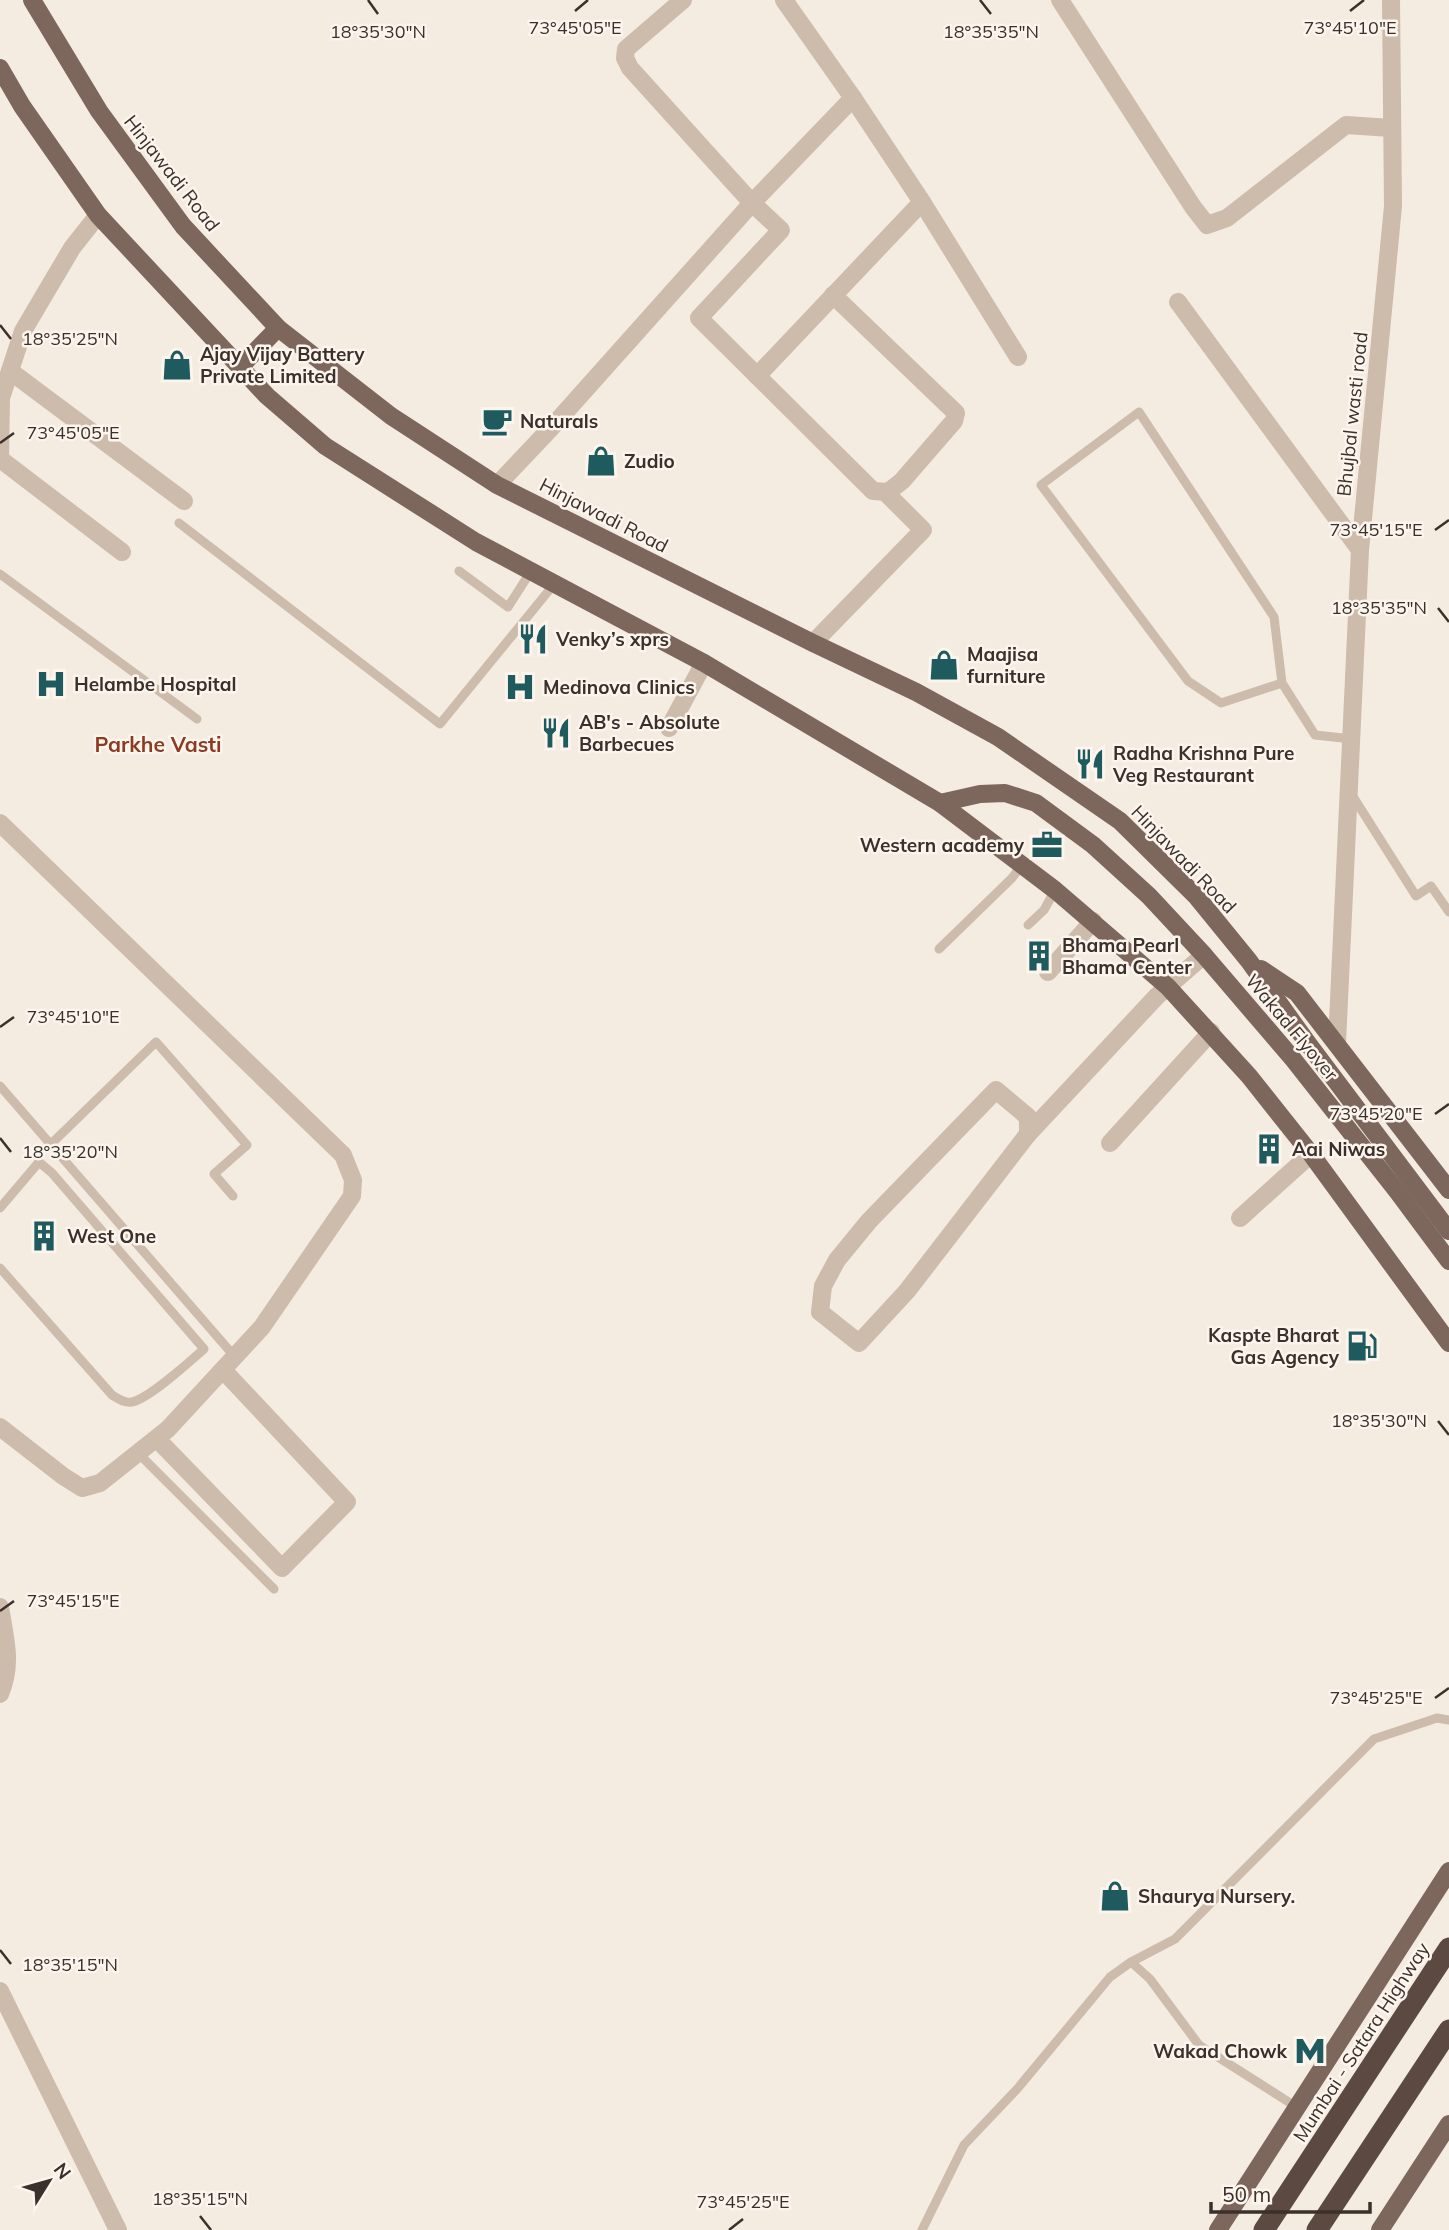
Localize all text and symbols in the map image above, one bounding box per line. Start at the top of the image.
text: 73°45'05"E [528,16,622,39]
text: 73°45'10"E [1303,16,1397,39]
text: 18°35'30"N [330,20,426,43]
text: 18°35'35"N [943,20,1039,43]
street label: Hinjawadi Road [119,110,225,236]
text: 18°35'25"N [22,327,118,350]
street label: Bhujbal wasti road [1331,330,1373,498]
place label: Ajay Vijay Battery Private Limited [200,342,365,388]
shop icon: Ajay Vijay Battery Private Limited [160,348,194,382]
cafe icon: Naturals [480,404,514,438]
place label: Naturals [520,409,598,433]
text: 73°45'05"E [26,421,120,444]
shop icon: Zudio [584,444,618,478]
place label: Zudio [624,449,675,473]
street label: Hinjawadi Road [536,472,672,558]
text: 73°45'15"E [1329,518,1423,541]
text: 18°35'35"N [1331,596,1427,619]
restaurant icon: Venky’s xprs [516,622,550,656]
place label: Venky’s xprs [555,627,669,651]
place label: Maajisa furniture [967,642,1045,688]
shop icon: Maajisa furniture [927,648,961,682]
hospital icon: Helambe Hospital [34,667,68,701]
hospital icon: Medinova Clinics [503,670,537,704]
place label: Helambe Hospital [74,672,237,696]
place label: Medinova Clinics [543,675,695,699]
place label: AB's - Absolute Barbecues [579,710,720,756]
restaurant icon: AB's - Absolute Barbecues [539,716,573,750]
district label: Parkhe Vasti [94,731,222,757]
place label: Radha Krishna Pure Veg Restaurant [1112,741,1294,787]
restaurant icon: Radha Krishna Pure Veg Restaurant [1073,747,1107,781]
street label: Hinjawadi Road [1126,800,1242,918]
office icon: Western academy [1030,828,1064,862]
place label: Western academy [860,833,1025,857]
place label: Bhama Pearl Bhama Center [1062,933,1192,979]
building icon: Bhama Pearl Bhama Center [1022,939,1056,973]
street label: Wakad Flyover [1240,969,1344,1085]
text: 73°45'10"E [26,1005,120,1028]
text: 73°45'20"E [1329,1102,1423,1125]
building icon: Aai Niwas [1252,1132,1286,1166]
place label: Aai Niwas [1292,1137,1385,1161]
text: 18°35'20"N [22,1140,118,1163]
building icon: West One [27,1219,61,1253]
place label: West One [67,1224,156,1248]
place label: Kaspte Bharat Gas Agency [1208,1323,1340,1369]
fuel station icon: Kaspte Bharat Gas Agency [1345,1329,1379,1363]
text: 18°35'30"N [1331,1409,1427,1432]
text: 73°45'15"E [26,1589,120,1612]
text: 73°45'25"E [1329,1686,1423,1709]
shop icon: Shaurya Nursery. [1098,1879,1132,1913]
place label: Shaurya Nursery. [1138,1884,1295,1908]
street label: Mumbai - Satara Highway [1287,1938,1435,2146]
text: 18°35'15"N [22,1953,118,1976]
metro station icon: Wakad Chowk [1293,2034,1327,2068]
place label: Wakad Chowk [1153,2039,1287,2063]
north arrow [14,2146,84,2216]
text: N [49,2158,76,2184]
scale bar [1211,2170,1370,2214]
text: 50 m [1222,2181,1271,2207]
text: 18°35'15"N [152,2187,248,2210]
text: 73°45'25"E [696,2190,790,2213]

